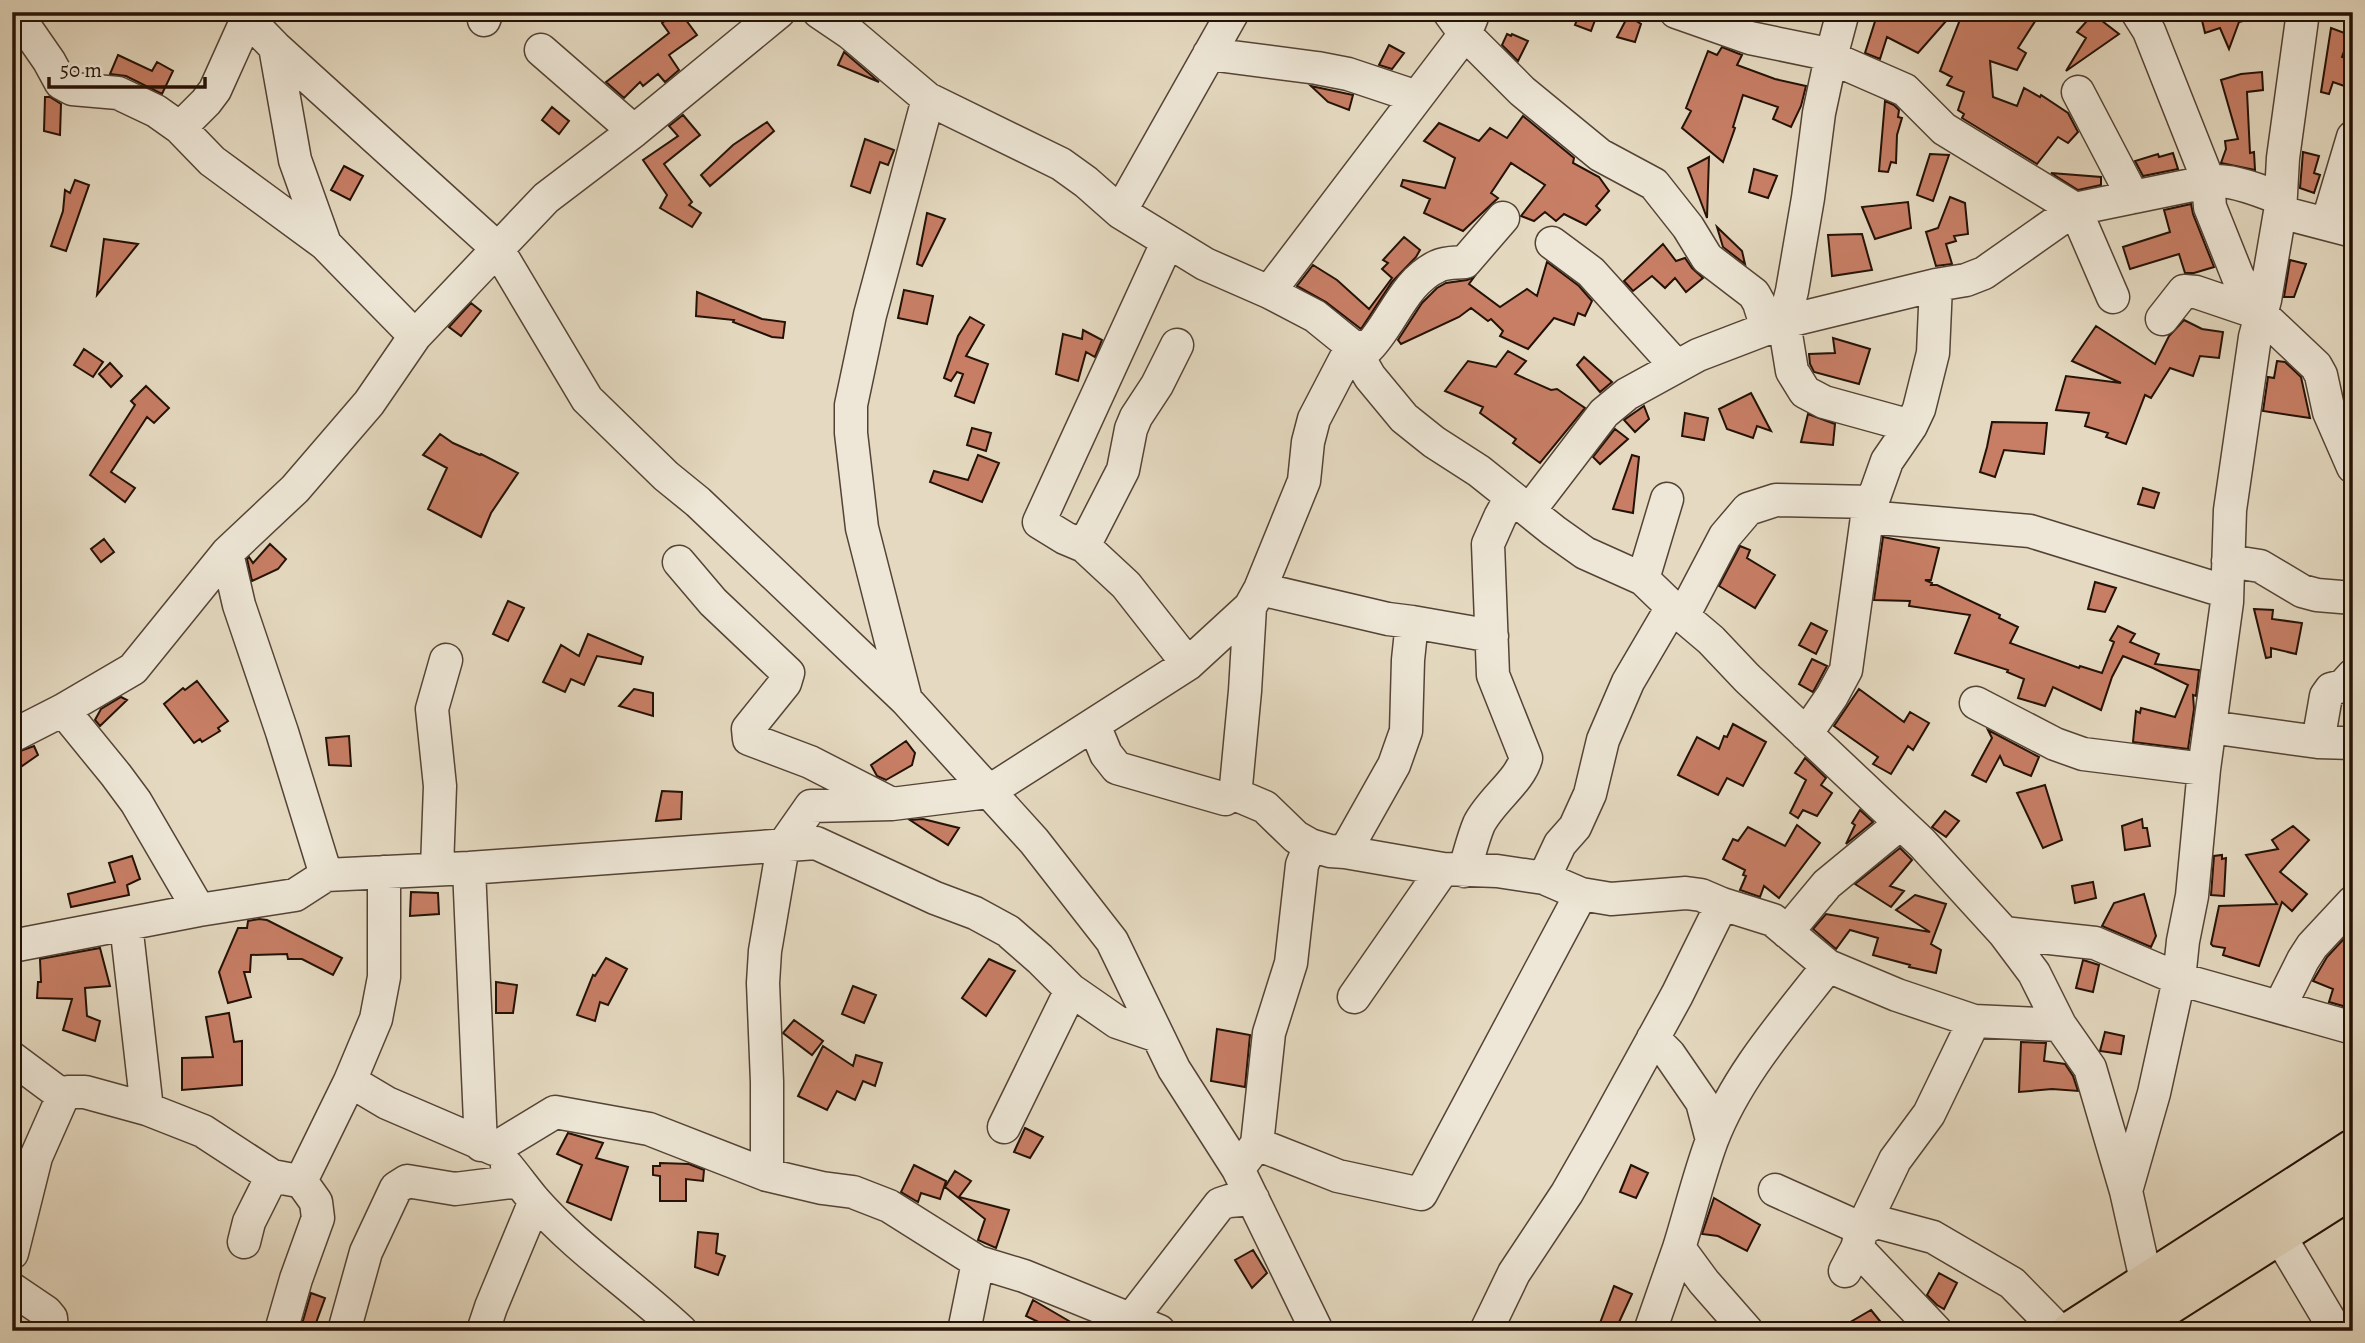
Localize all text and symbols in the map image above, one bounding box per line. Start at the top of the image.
scale bar [49,46,205,90]
text: 50 m [60,56,102,84]

